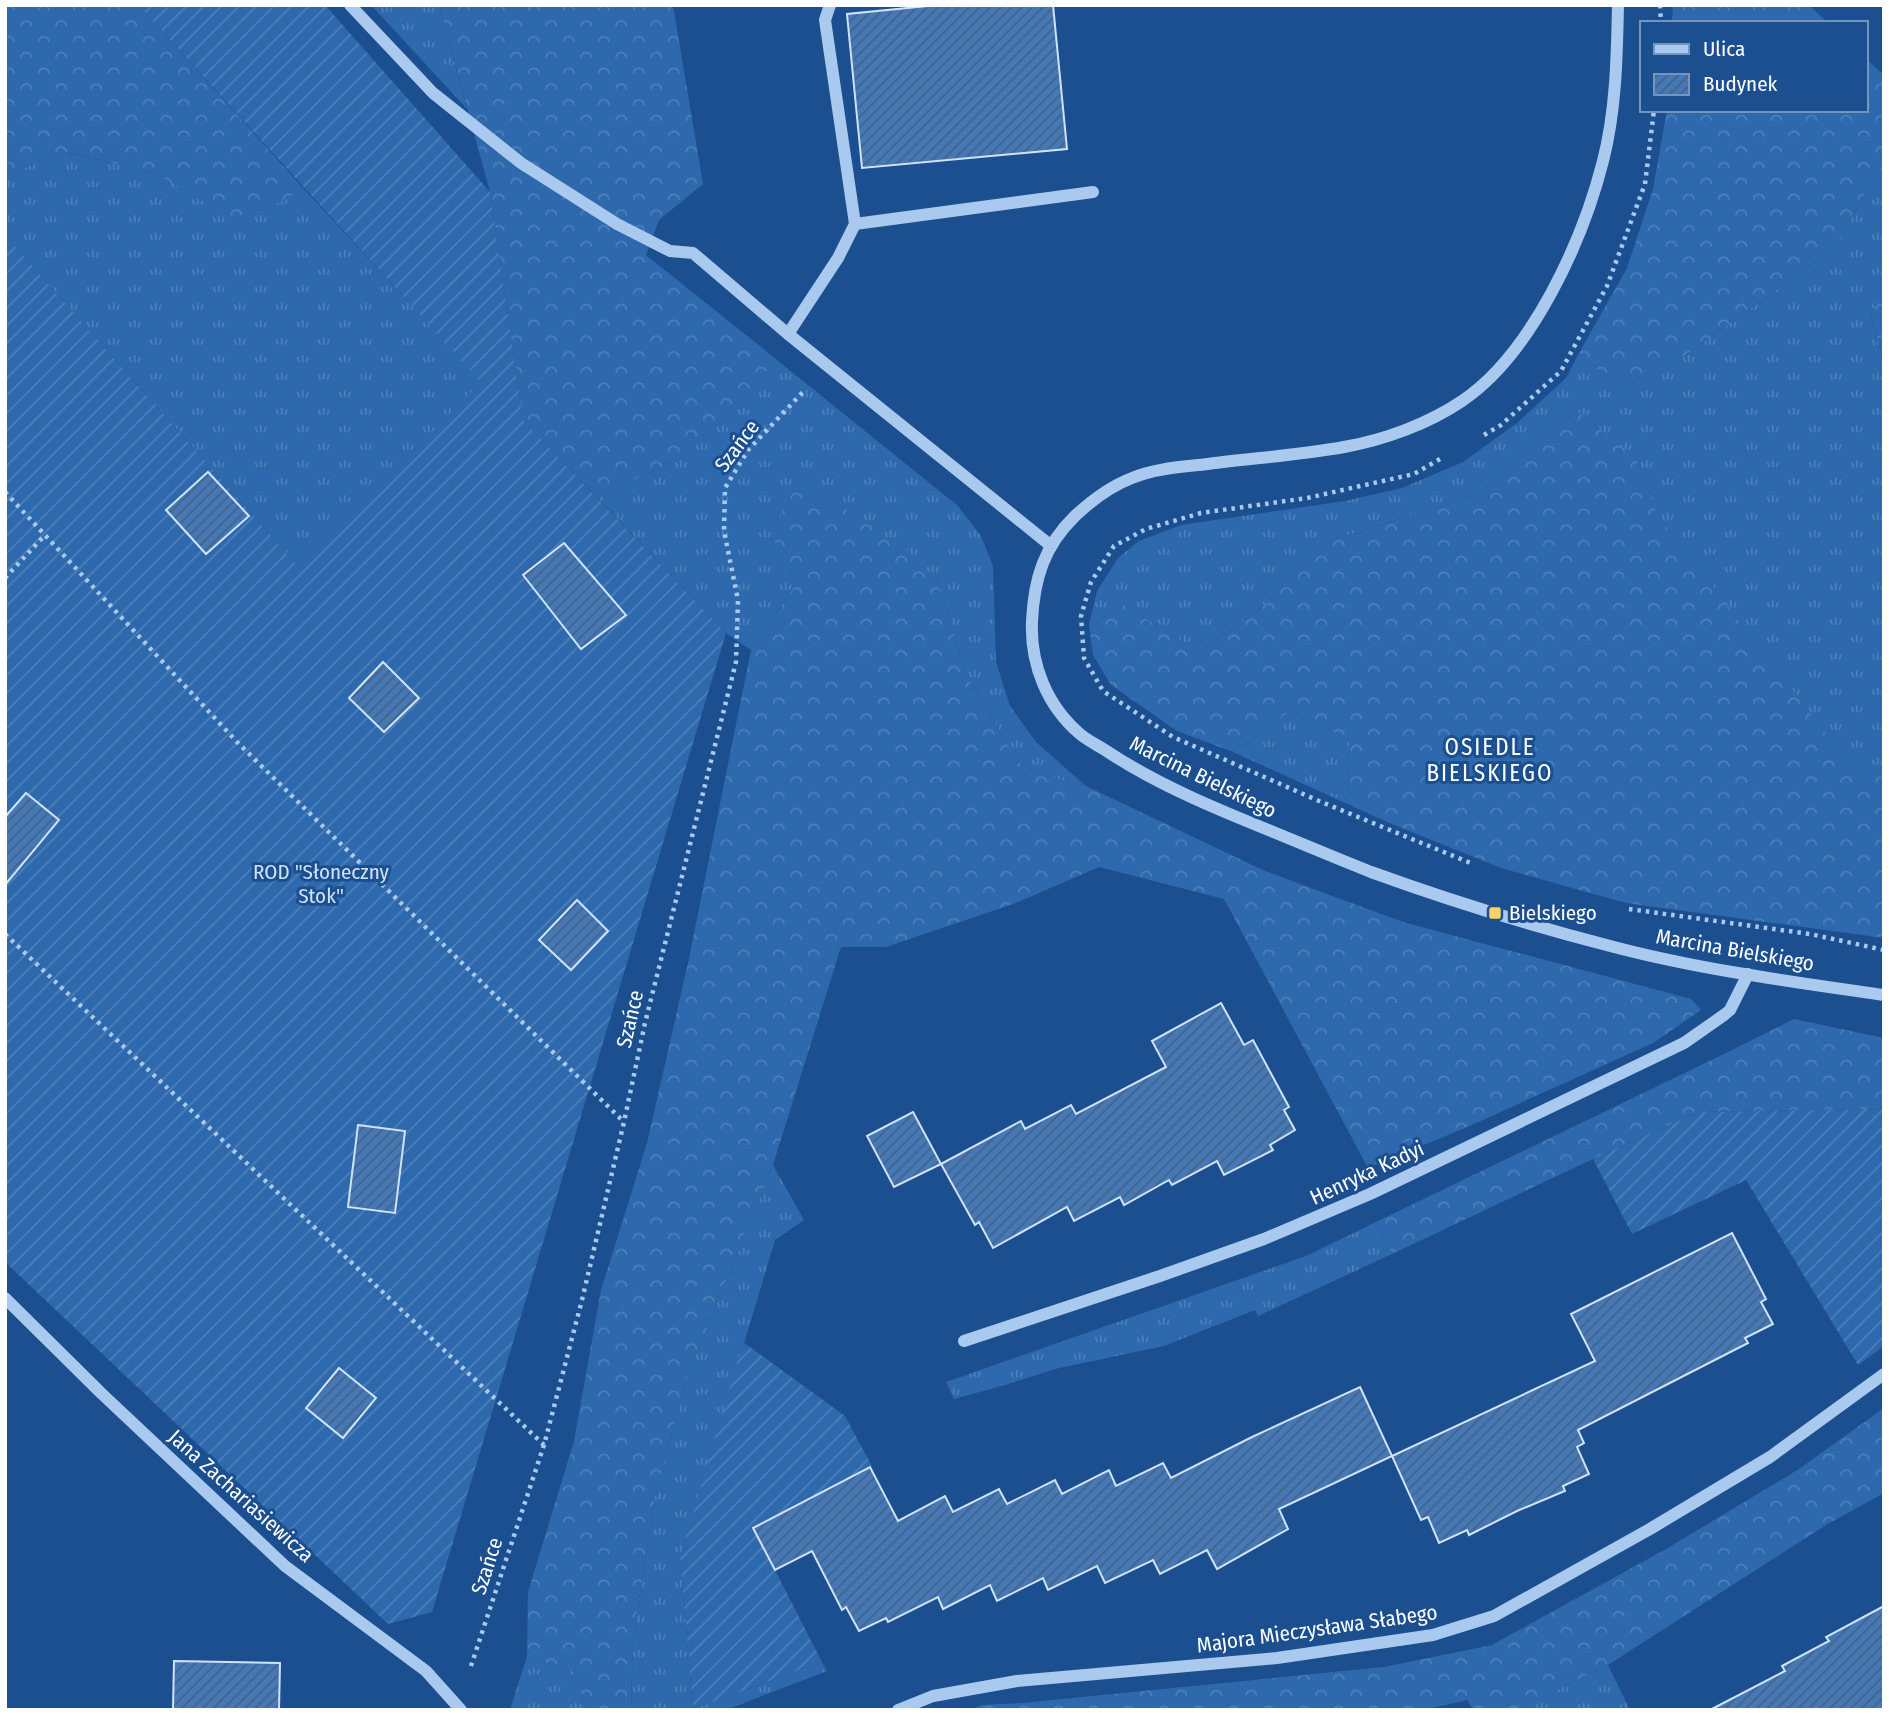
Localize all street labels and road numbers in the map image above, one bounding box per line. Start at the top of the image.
street label: Szańce [709,415,765,477]
street label: Marcina Bielskiego [1125,730,1281,824]
street label: Marcina Bielskiego [1654,923,1816,977]
street label: Szańce [611,988,649,1050]
street label: Henryka Kadyi [1306,1135,1428,1211]
street label: Jana Zachariasiewicza [163,1424,319,1568]
street label: Szańce [466,1534,508,1598]
street label: Majora Mieczysława Słabego [1195,1599,1439,1659]

